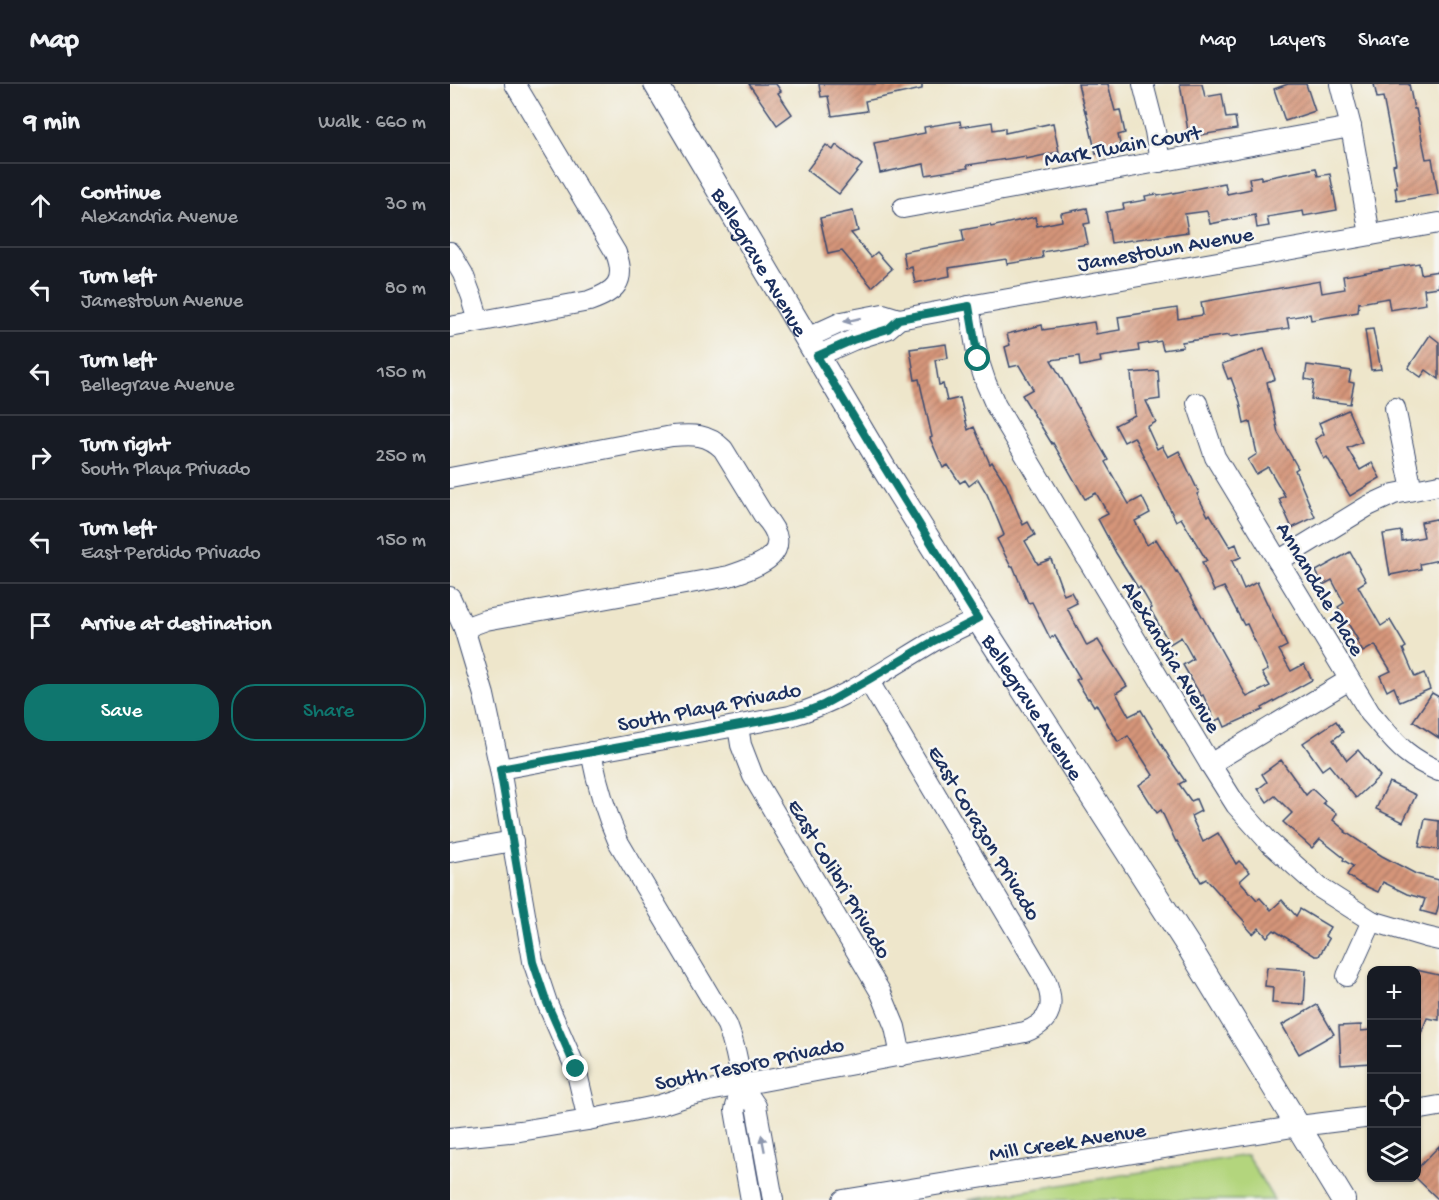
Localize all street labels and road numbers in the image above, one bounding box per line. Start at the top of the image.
street label: Mark Twain Court [1042,121,1205,175]
street label: Bellegrave Avenue [703,183,812,343]
street label: Jamestown Avenue [1076,223,1256,279]
street label: Annandale Place [1269,519,1369,662]
street label: Alexandria Avenue [1114,577,1225,739]
street label: Bellegrave Avenue [974,629,1088,787]
street label: South Playa Privado [616,678,804,739]
street label: East Corazon Privado [920,742,1045,926]
street label: East Colibri Privado [780,796,895,965]
street label: South Tesoro Privado [653,1033,847,1099]
street label: Mill Creek Avenue [987,1119,1149,1169]

